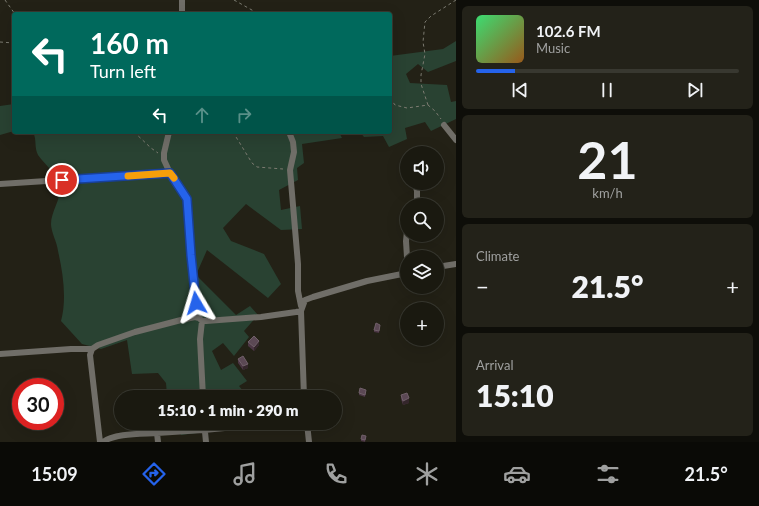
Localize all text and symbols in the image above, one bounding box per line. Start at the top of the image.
text: 102.6 FM [536,22,601,40]
text: 160 m [90,26,169,60]
icon: left [24,28,76,80]
text: Music [536,40,570,56]
text: Turn left [90,60,156,82]
icon: previous [509,79,531,101]
icon: pause [596,79,618,101]
icon: next [684,79,706,101]
icon: left [149,104,171,126]
icon: ahead [191,104,213,126]
icon: right [233,104,255,126]
text: 21 [577,128,638,190]
map controls [400,146,444,346]
button: sound [400,146,444,190]
pin [45,163,79,197]
icon: arrive [51,169,73,191]
text: km/h [592,185,623,201]
button: search [400,198,444,242]
text: Climate [476,248,519,264]
button: layers [400,250,444,294]
text: 21.5° [572,268,643,304]
text: − [476,273,489,300]
text: + [726,273,739,300]
position arrow [175,282,217,324]
button: + [400,302,444,346]
text: Arrival [476,357,513,373]
text: 15:10 [476,377,554,413]
speed limit sign: 30 [12,378,64,430]
text: 15:10 · 1 min · 290 m [157,401,299,419]
icon: directions [140,460,168,488]
icon: music [231,460,259,488]
icon: phone [322,460,350,488]
icon: climate [413,460,441,488]
icon: car [503,460,531,488]
icon: filters [594,460,622,488]
text: 15:09 [31,463,78,485]
text: 21.5° [685,463,728,485]

